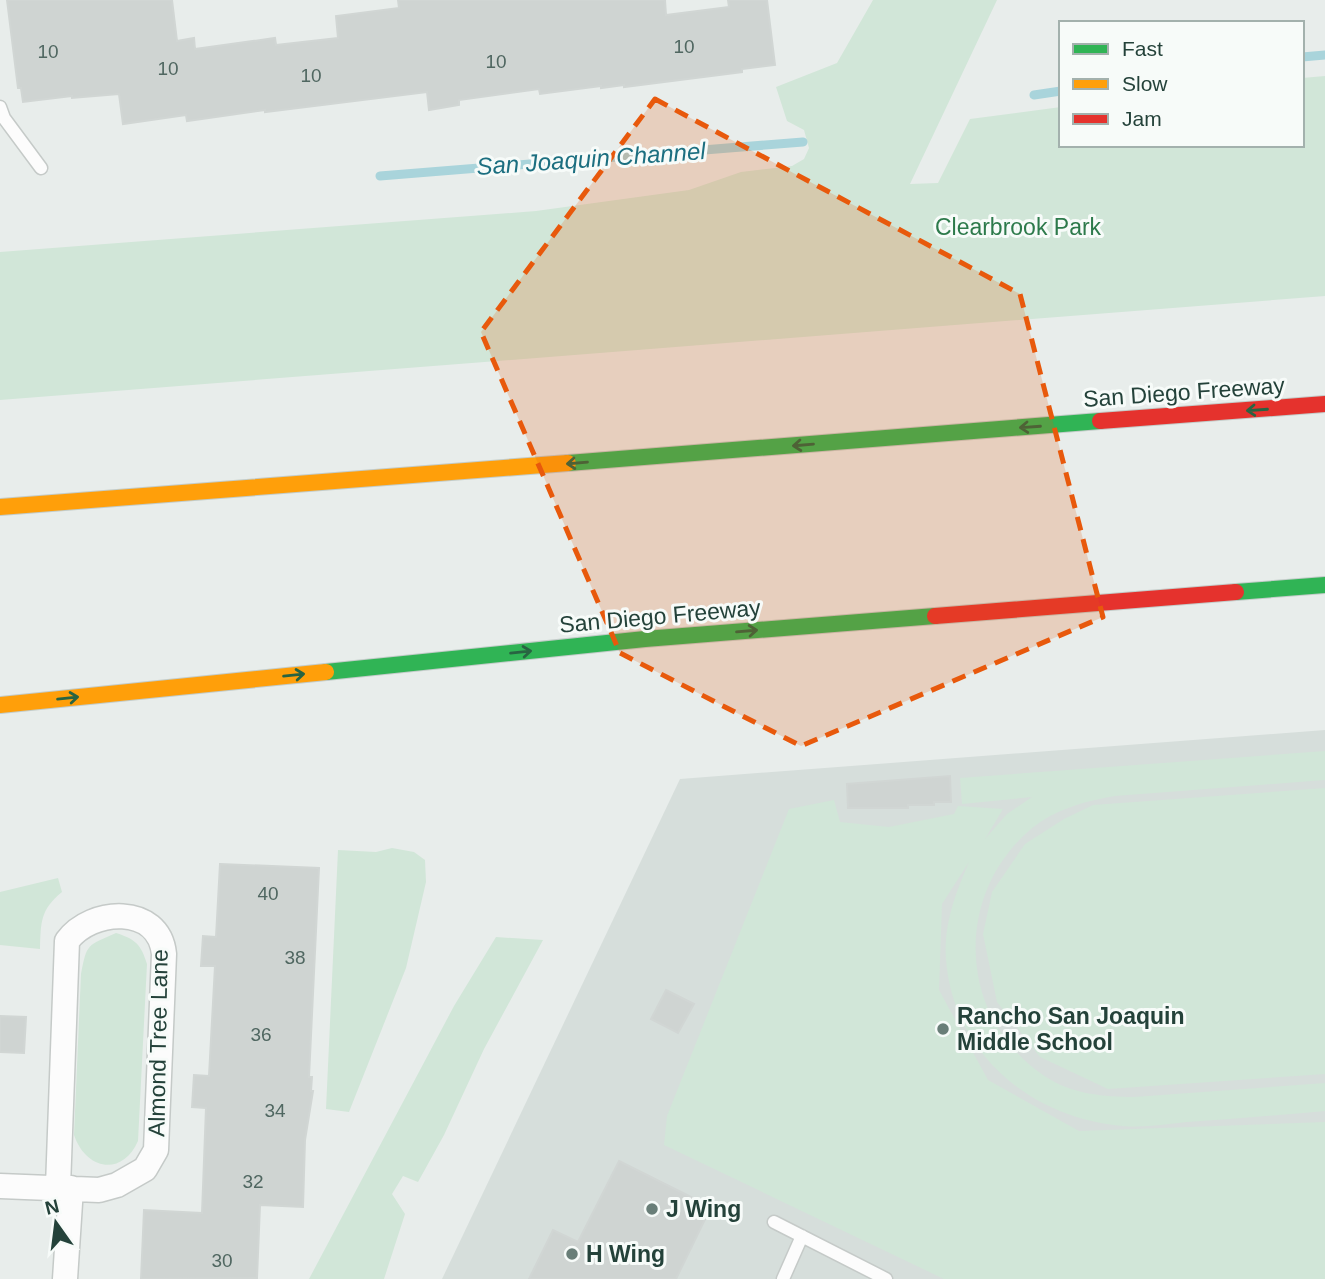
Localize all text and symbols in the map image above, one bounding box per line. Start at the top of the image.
legend [1059,21,1304,147]
house number: 10 [673,36,695,57]
text: Fast [1122,37,1163,60]
house number: 10 [37,41,59,62]
house number: 10 [485,51,507,72]
house number: 10 [157,58,179,79]
house number: 10 [300,65,322,86]
text: Slow [1122,72,1168,95]
text: Jam [1122,107,1162,130]
water label: San Joaquin Channel [476,137,707,180]
park label: Clearbrook Park [935,214,1102,240]
street label: San Diego Freeway [1082,372,1286,412]
one-way arrow [1246,404,1269,417]
one-way arrow [1019,421,1042,434]
one-way arrow [793,439,815,452]
one-way arrow [566,457,588,470]
street label: San Diego Freeway [558,594,762,638]
one-way arrow [735,624,758,637]
one-way arrow [509,645,531,658]
one-way arrow [282,668,305,681]
one-way arrow [56,691,79,704]
house number: 40 [257,883,279,904]
house number: 38 [284,947,306,968]
street label: Almond Tree Lane [143,949,173,1137]
place label: Rancho San Joaquin Middle School [957,1003,1184,1055]
marker: Rancho San Joaquin Middle School [935,1021,951,1037]
house number: 36 [250,1024,272,1045]
house number: 34 [264,1100,286,1121]
house number: 32 [242,1171,264,1192]
north arrow [21,1188,91,1258]
text: N [43,1195,61,1219]
place label: J Wing [666,1196,741,1222]
marker: J Wing [644,1201,660,1217]
place label: H Wing [586,1241,665,1267]
marker: H Wing [564,1246,580,1262]
house number: 30 [211,1250,233,1271]

